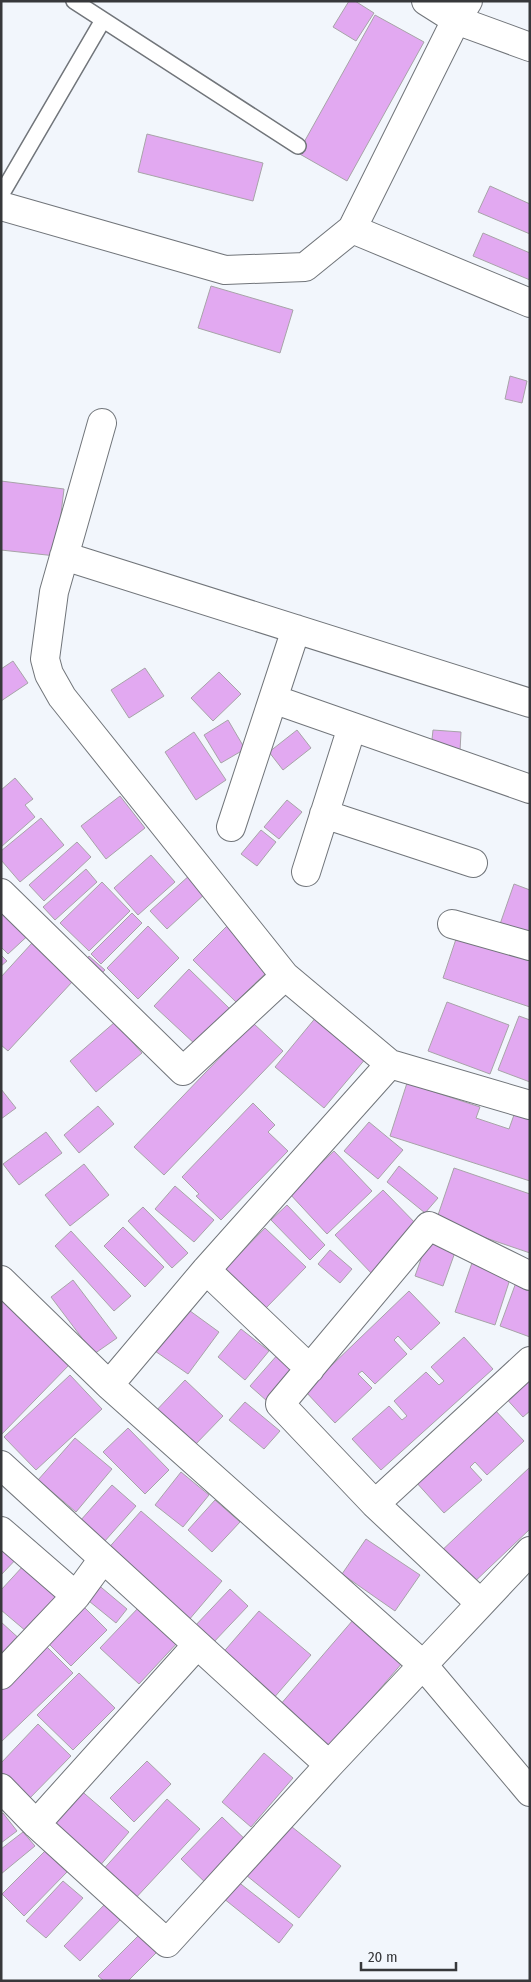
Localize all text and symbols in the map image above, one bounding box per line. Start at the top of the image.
scale bar [361,1940,456,1972]
text: 20 m [368,1948,398,1966]

